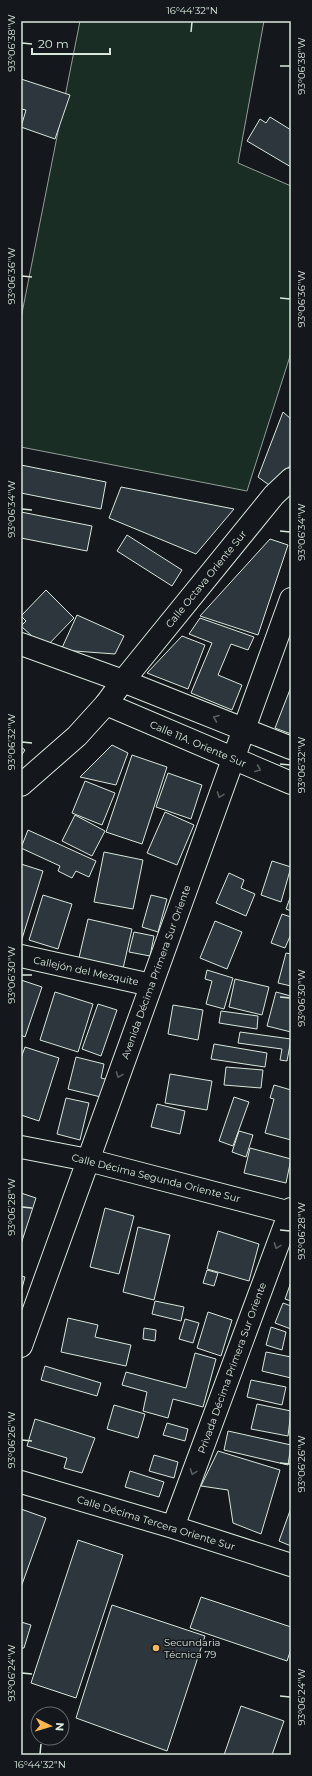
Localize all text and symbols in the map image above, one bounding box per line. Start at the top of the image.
text: 16°44'32"N [166,4,218,17]
text: 93°06'38"W [5,14,18,72]
scale bar [32,30,110,56]
text: 20 m [38,36,69,51]
text: 93°06'38"W [295,37,308,95]
text: 93°06'36"W [5,247,18,305]
text: 93°06'36"W [295,270,308,328]
text: 93°06'34"W [5,480,18,538]
text: 93°06'34"W [295,503,308,561]
street label: Calle Octava Oriente Sur [163,528,249,630]
text: 93°06'32"W [5,714,18,770]
one-way arrow [212,715,219,723]
street label: Calle 11A. Oriente Sur [148,718,248,770]
text: 93°06'32"W [295,737,308,793]
one-way arrow [253,764,261,772]
one-way arrow [216,792,225,799]
street label: Avenida Décima Primera Sur Oriente [118,883,194,1061]
text: 93°06'30"W [5,946,18,1004]
street label: Callejón del Mezquite [32,953,140,989]
text: 93°06'30"W [295,969,308,1027]
one-way arrow [115,1072,123,1079]
street label: Calle Décima Segunda Oriente Sur [70,1151,242,1205]
text: 93°06'28"W [5,1178,18,1236]
text: 93°06'28"W [295,1202,308,1260]
one-way arrow [274,1242,282,1249]
street label: Privada Décima Primera Sur Oriente [195,1281,269,1455]
text: 93°06'26"W [5,1411,18,1469]
text: 93°06'26"W [295,1435,308,1493]
one-way arrow [189,1469,198,1476]
street label: Calle Décima Tercera Oriente Sur [75,1493,237,1553]
place label: Secundaria Técnica 79 [164,1636,221,1661]
marker: Secundaria Técnica 79 [151,1643,161,1653]
text: 93°06'24"W [5,1644,18,1702]
text: 93°06'24"W [295,1668,308,1726]
north arrow [30,1706,70,1746]
text: N [53,1722,67,1732]
text: 16°44'32"N [14,1758,66,1771]

